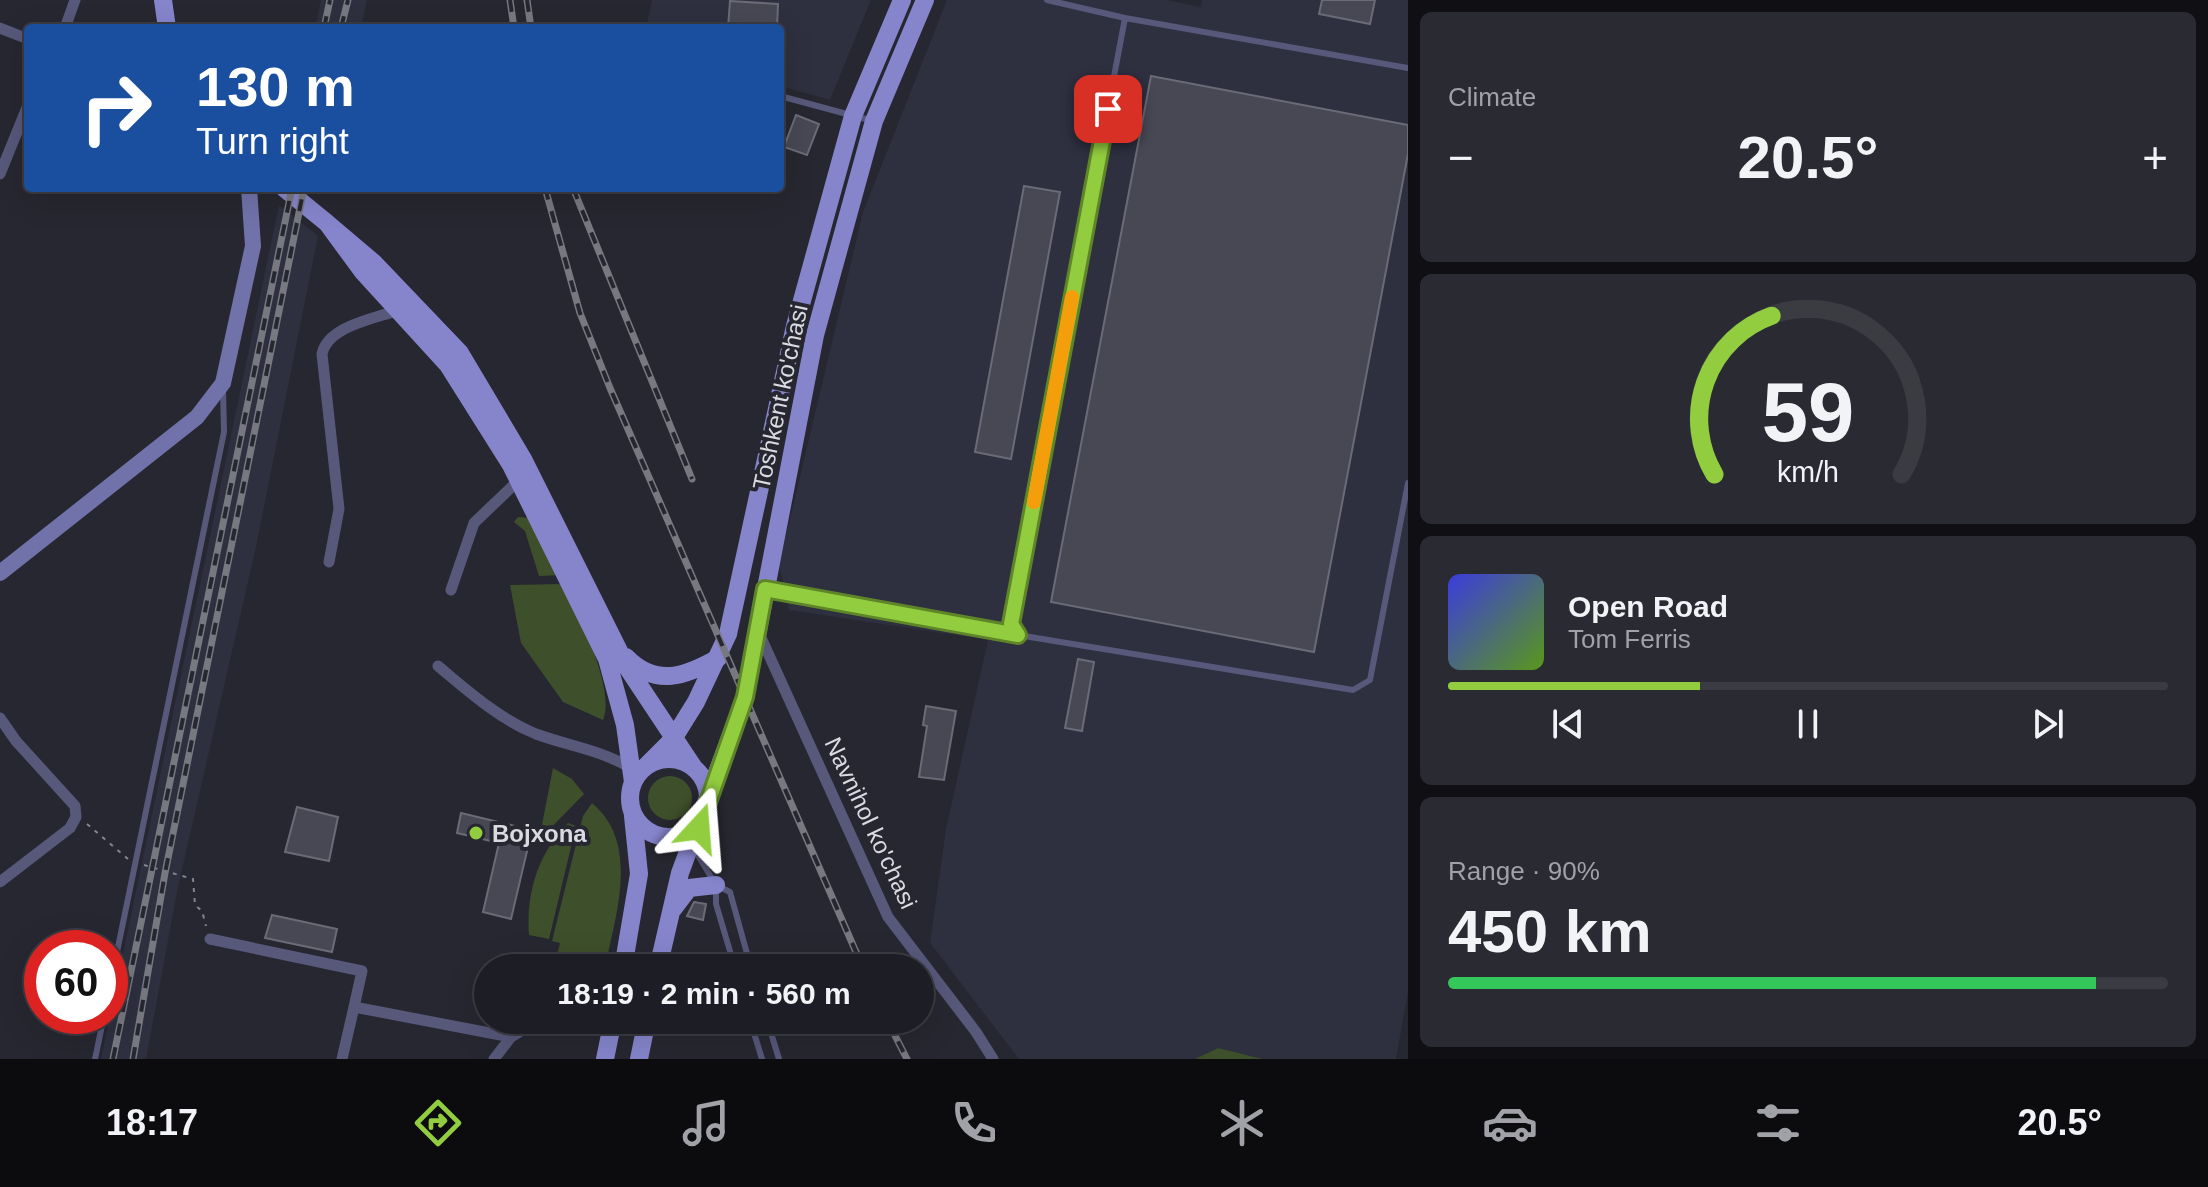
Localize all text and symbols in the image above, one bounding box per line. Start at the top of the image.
text: 130 m [196,55,355,118]
icon: right [64,56,168,160]
pin [1074,75,1142,143]
text: Climate [1448,82,1536,112]
icon: arrive [1086,87,1130,131]
text: Turn right [196,121,349,162]
text: 20.5° [1738,124,1878,191]
text: − [1448,133,1474,182]
text: + [2142,133,2168,182]
street label: Toshkent ko'chasi [747,302,813,492]
text: 59 [1762,365,1854,458]
text: km/h [1777,456,1839,488]
text: Open Road [1568,590,1728,623]
text: Tom Ferris [1568,624,1691,654]
icon: previous [1546,702,1590,746]
icon: pause [1786,702,1830,746]
icon: next [2026,702,2070,746]
street label: Navnihol ko'chasi [819,733,923,913]
position arrow [657,786,741,870]
place label: Bojxona [492,820,587,847]
marker: Bojxona [467,824,485,842]
text: Range · 90% [1448,856,1600,886]
text: 450 km [1448,898,1652,965]
speed limit sign: 60 [24,930,128,1034]
text: 18:19 · 2 min · 560 m [557,977,851,1010]
icon: directions [410,1095,466,1151]
icon: music [678,1095,734,1151]
icon: phone [946,1095,1002,1151]
icon: climate [1214,1095,1270,1151]
icon: car [1482,1095,1538,1151]
icon: filters [1750,1095,1806,1151]
text: 18:17 [106,1102,198,1143]
text: 20.5° [2017,1102,2102,1143]

